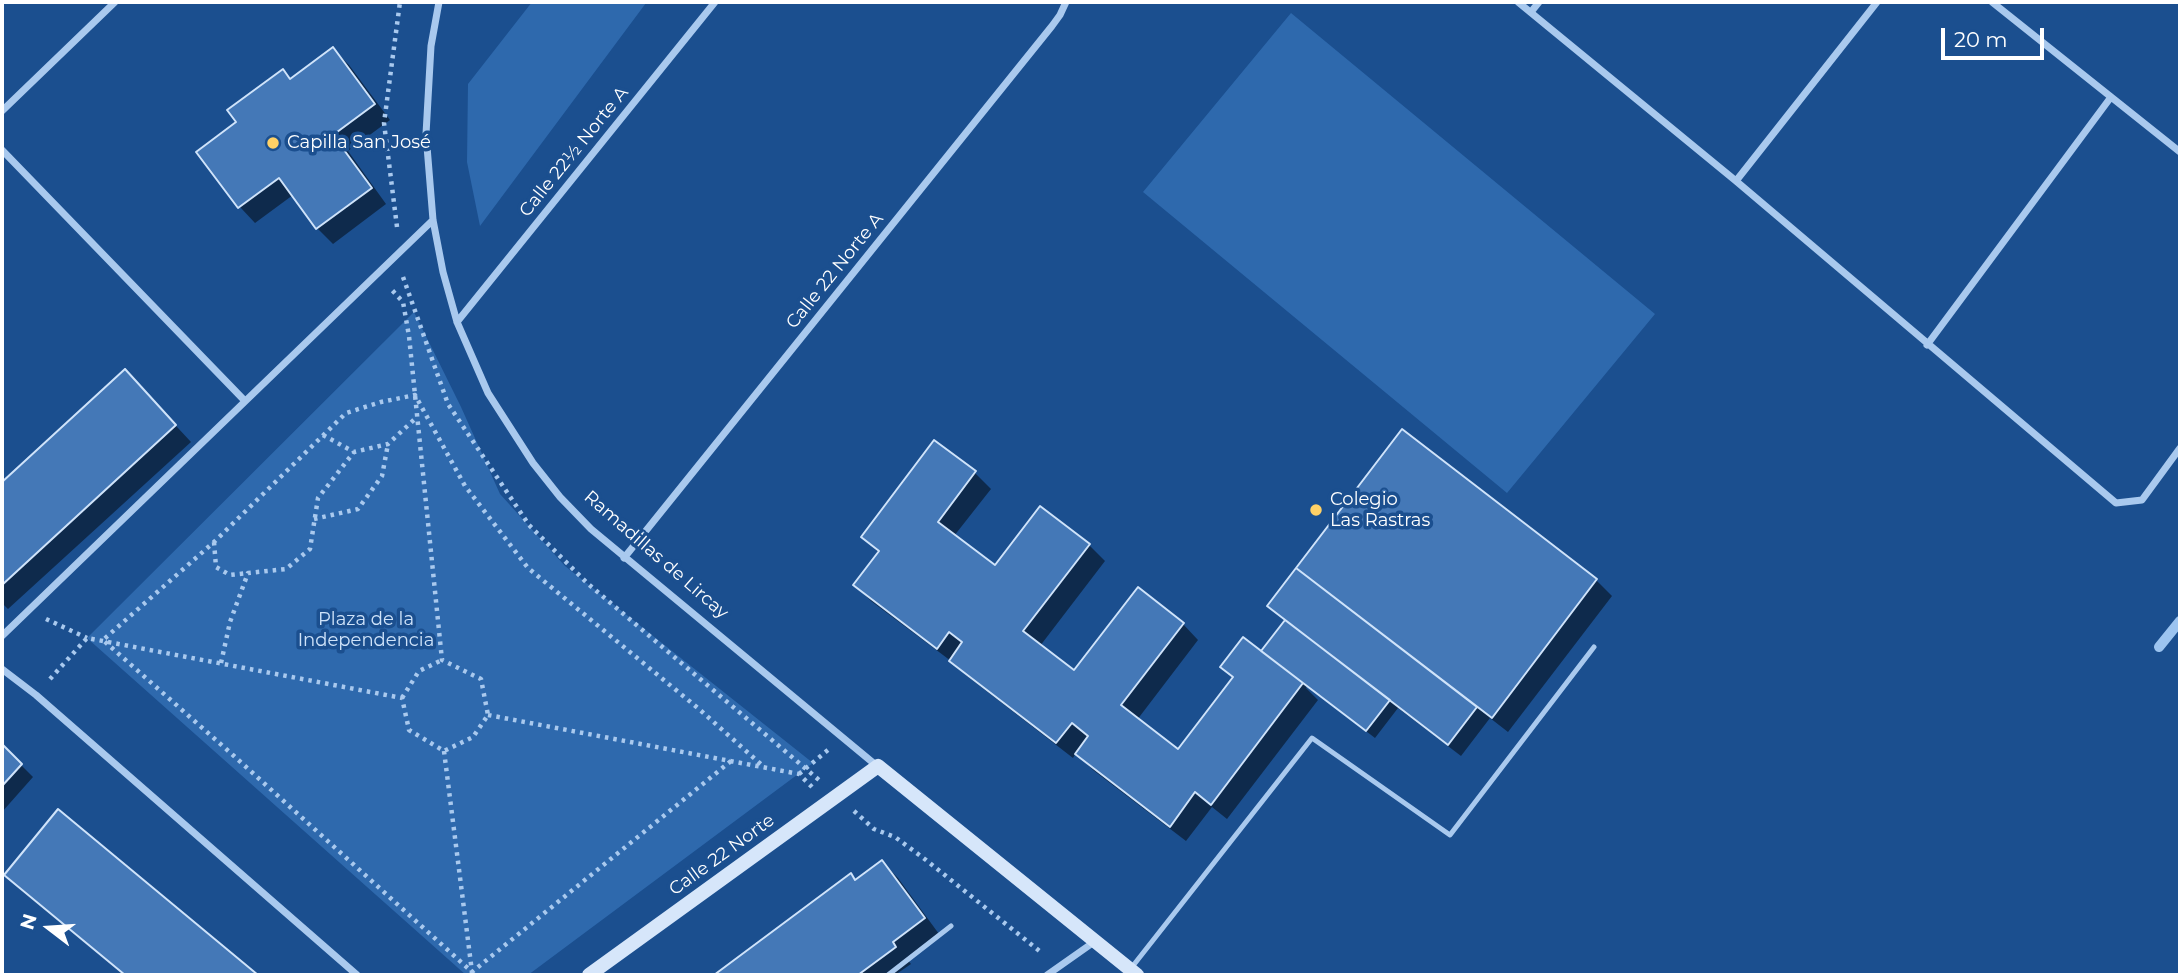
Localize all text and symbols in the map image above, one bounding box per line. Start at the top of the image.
scale bar [1944,14,2047,58]
text: 20 m [1954,27,2008,52]
street label: Calle 22½ Norte A [515,83,633,221]
place label: Capilla San José [287,132,431,154]
marker: Capilla San José [265,135,281,151]
street label: Calle 22 Norte A [782,209,888,333]
street label: Ramadillas de Lircay [579,486,733,624]
place label: Colegio Las Rastras [1330,489,1430,532]
marker: Colegio Las Rastras [1308,502,1324,518]
park label: Plaza de la Independencia [298,609,434,652]
street label: Calle 22 Norte [665,810,779,900]
north arrow [14,893,84,963]
text: N [15,911,42,932]

